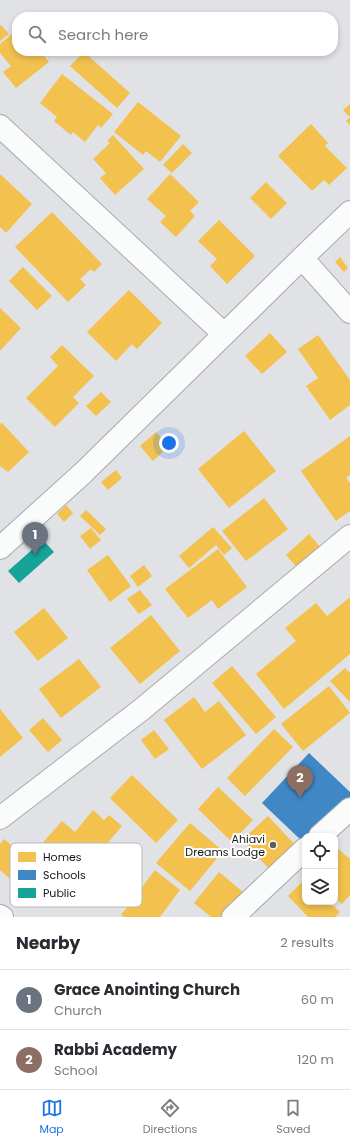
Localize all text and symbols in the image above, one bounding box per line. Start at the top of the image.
search box [12,12,338,56]
icon: search [26,23,48,45]
text: Search here [58,24,148,45]
your location [159,433,179,453]
pin: 1 [22,522,48,555]
pin: 2 [287,765,313,798]
place label: Ahiavi Dreams Lodge [185,831,265,860]
map controls [302,833,338,905]
button: locate [302,833,338,869]
marker: Ahiavi Dreams Lodge [268,840,278,850]
legend [10,843,142,907]
text: Homes [43,849,82,865]
text: Schools [43,867,86,883]
button: layers [302,869,338,905]
text: Public [43,885,76,901]
text: Nearby [16,931,80,955]
text: 2 results [280,933,334,952]
text: Grace Anointing Church [54,979,240,1000]
text: 1 [27,990,31,1009]
text: 60 m [301,990,334,1009]
text: Church [54,1001,102,1020]
text: Rabbi Academy [54,1039,177,1060]
text: 2 [25,1050,33,1069]
text: 120 m [297,1050,334,1069]
text: School [54,1061,98,1080]
tab: Map [39,1097,64,1138]
tab: Directions [143,1097,197,1138]
tab: Saved [276,1097,311,1138]

